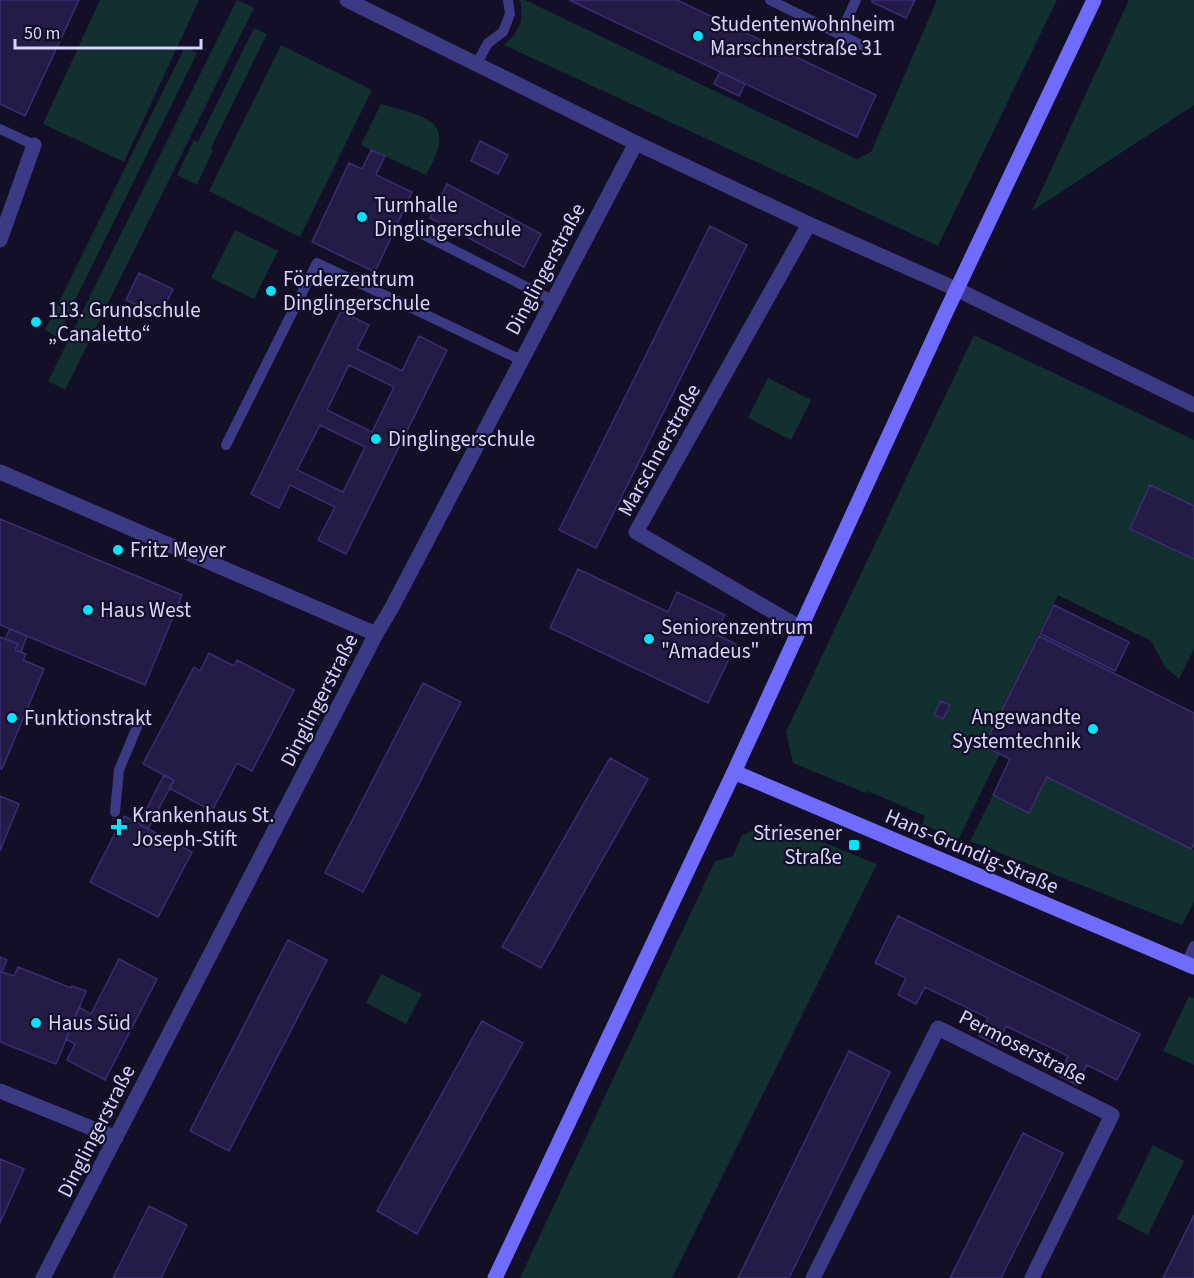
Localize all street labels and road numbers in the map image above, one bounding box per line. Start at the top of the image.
street label: Dinglingerstraße [498,198,592,340]
street label: Marschnerstraße [610,378,708,522]
street label: Dinglingerstraße [273,628,365,772]
street label: Hans-Grundig-Straße [881,801,1063,901]
street label: Permoserstraße [954,1002,1092,1092]
street label: Dinglingerstraße [50,1059,142,1203]

